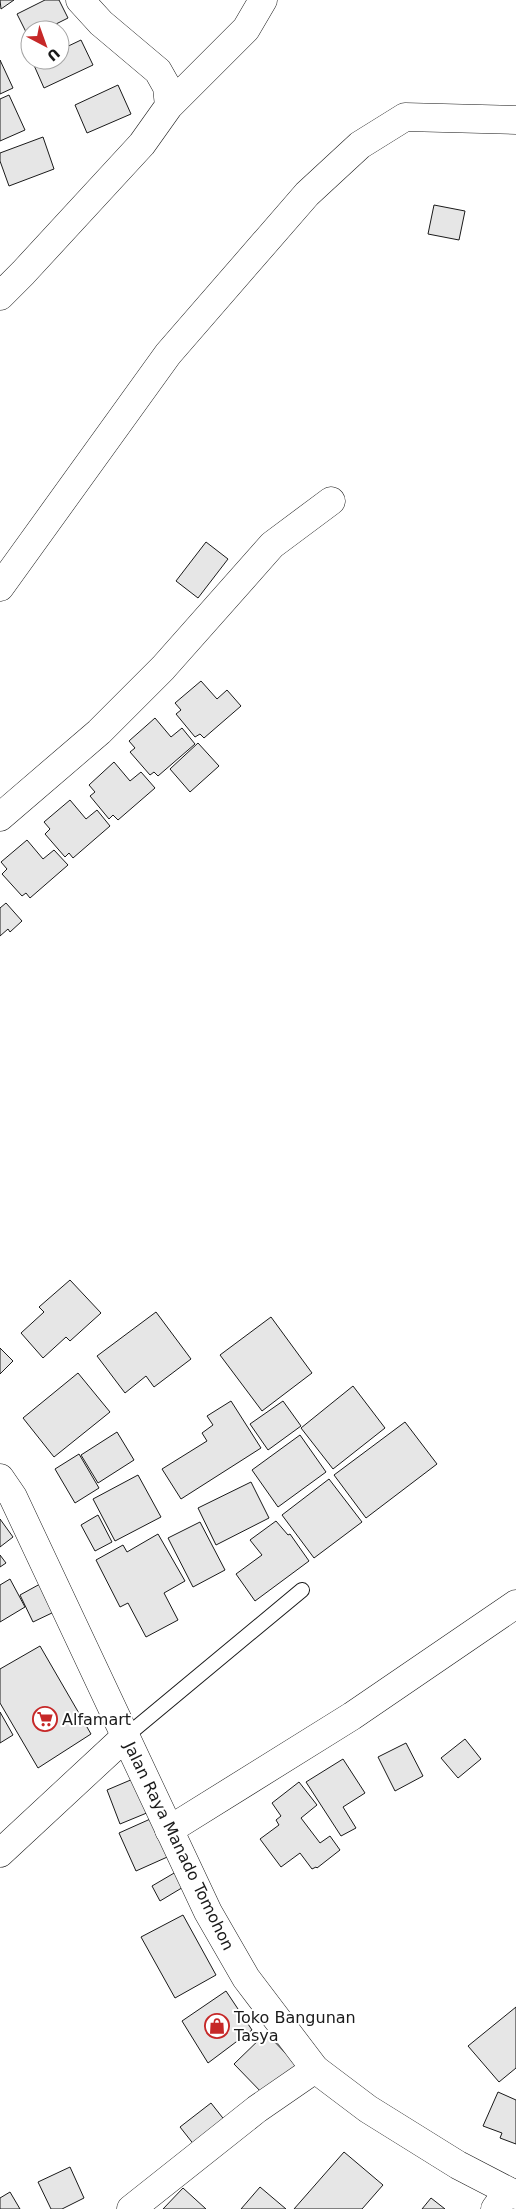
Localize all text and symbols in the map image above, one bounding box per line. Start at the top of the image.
north arrow [20,20,70,70]
text: U [44,45,63,65]
supermarket icon: Alfamart [32,1706,58,1732]
place label: Alfamart [62,1710,131,1729]
street label: Jalan Raya Manado Tomohon [120,1738,238,1953]
place label: Toko Bangunan Tasya [233,2008,356,2045]
shop icon: Toko Bangunan Tasya [204,2013,230,2039]

